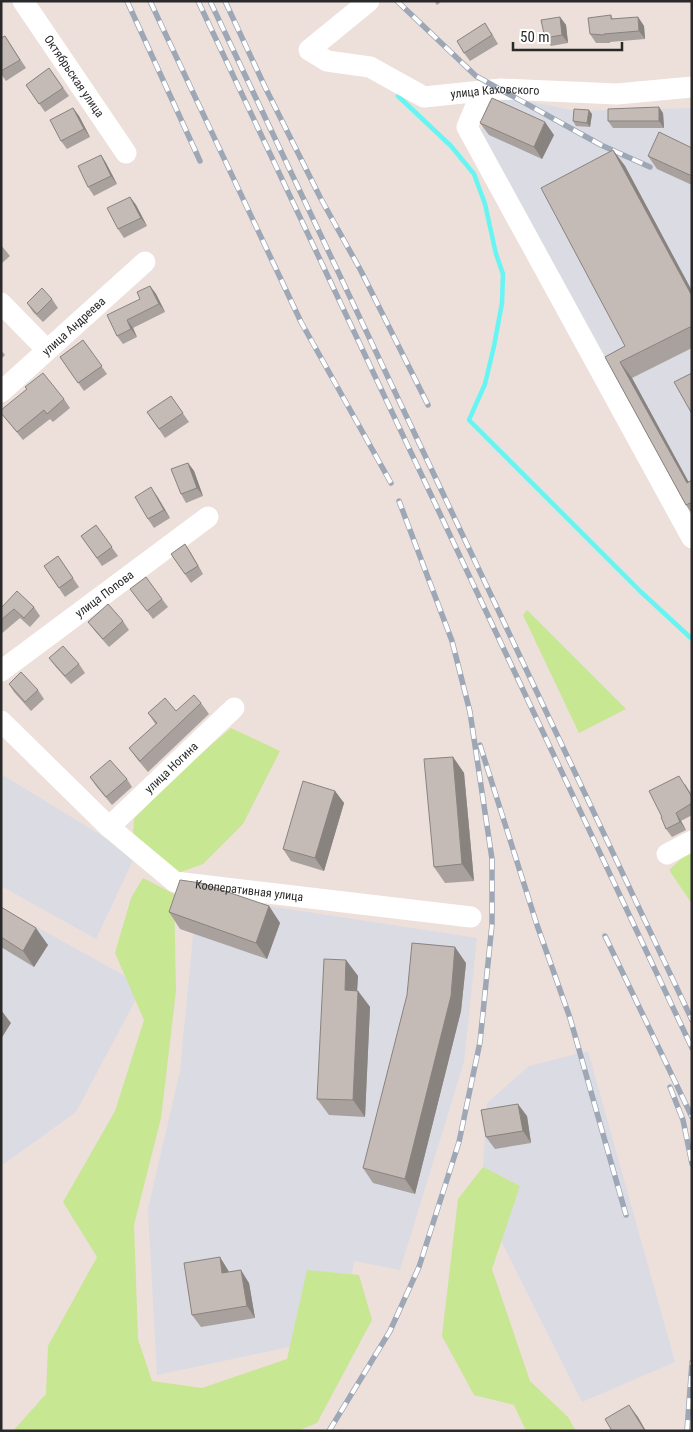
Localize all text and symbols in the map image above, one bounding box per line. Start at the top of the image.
scale bar [513,20,622,52]
text: 50 m [520,28,550,46]
street label: Октябрьская улица [41,33,107,120]
street label: улица Каховского [450,82,540,101]
street label: улица Андреева [39,294,108,358]
street label: улица Попова [73,568,137,620]
street label: улица Ногина [142,739,201,796]
street label: Кооперативная улица [194,877,304,904]

